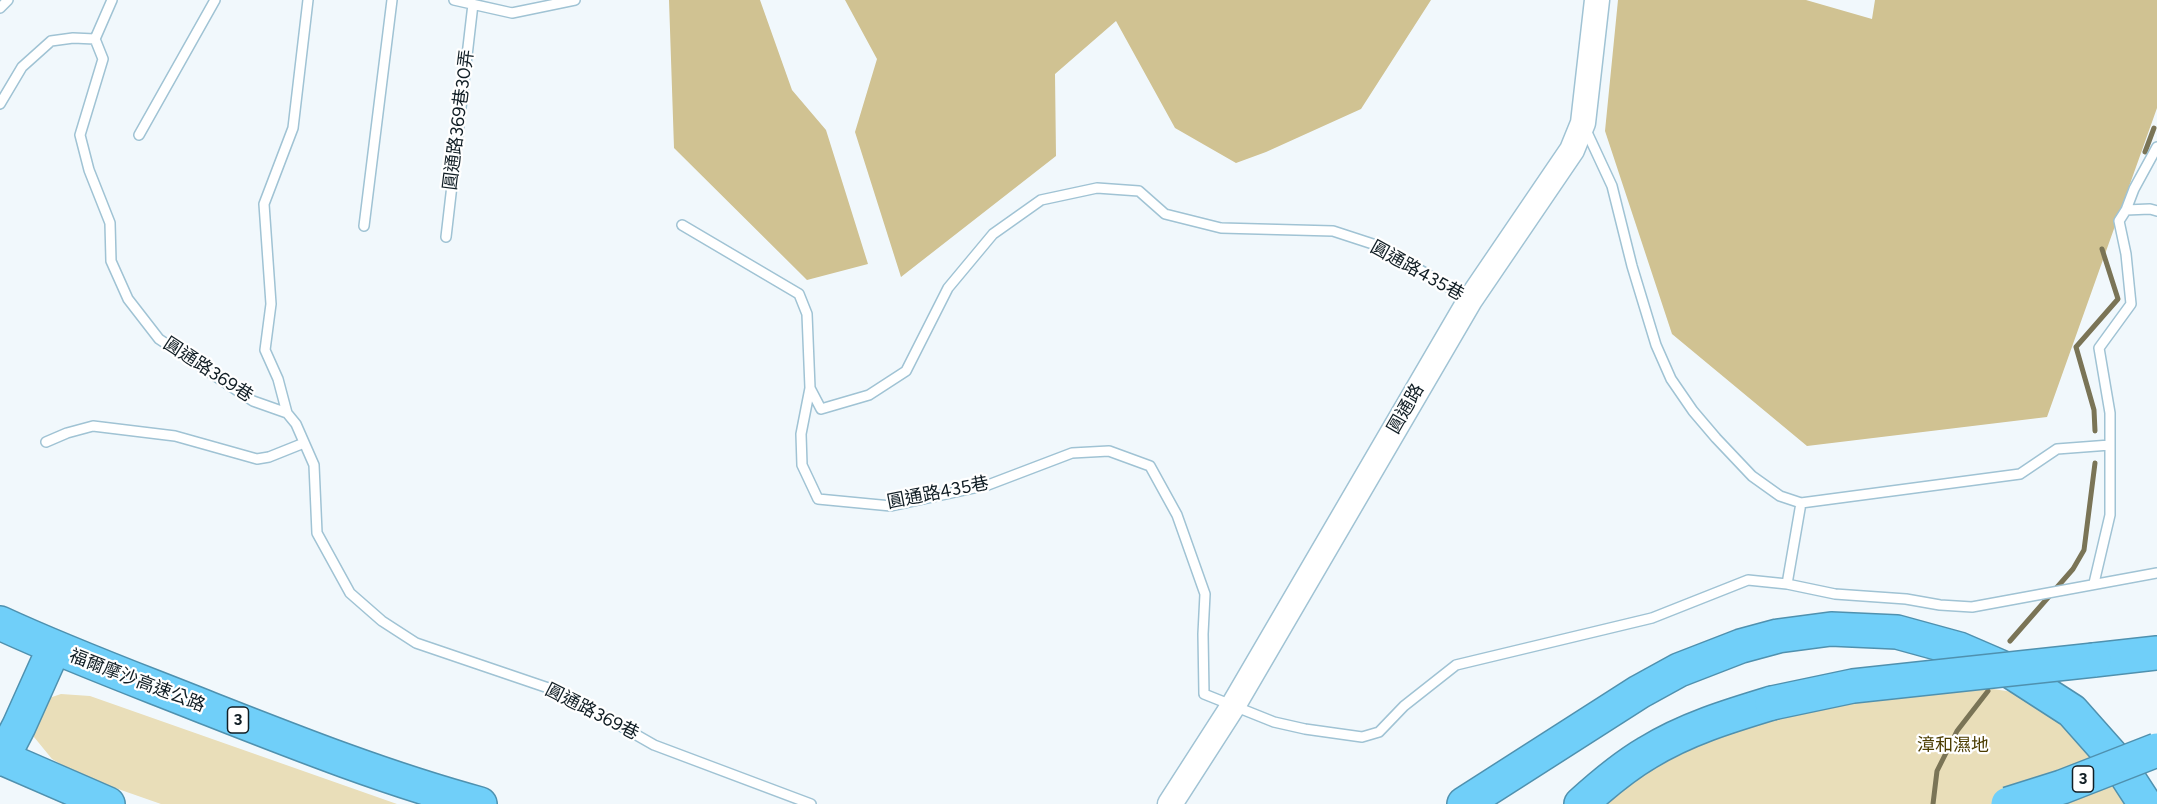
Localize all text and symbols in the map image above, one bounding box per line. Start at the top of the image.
street label: 圓通路369巷30弄 [440,48,478,192]
street label: 圓通路435巷 [1367,237,1467,305]
street label: 圓通路369巷 [159,333,257,407]
street label: 圓通路 [1383,380,1429,438]
street label: 圓通路435巷 [885,473,991,513]
street label: 福爾摩沙高速公路 [66,645,208,717]
street label: 圓通路369巷 [542,679,642,745]
road number: 3 [228,707,248,733]
park label: 漳和濕地 [1917,735,1989,757]
road number: 3 [2072,766,2094,792]

